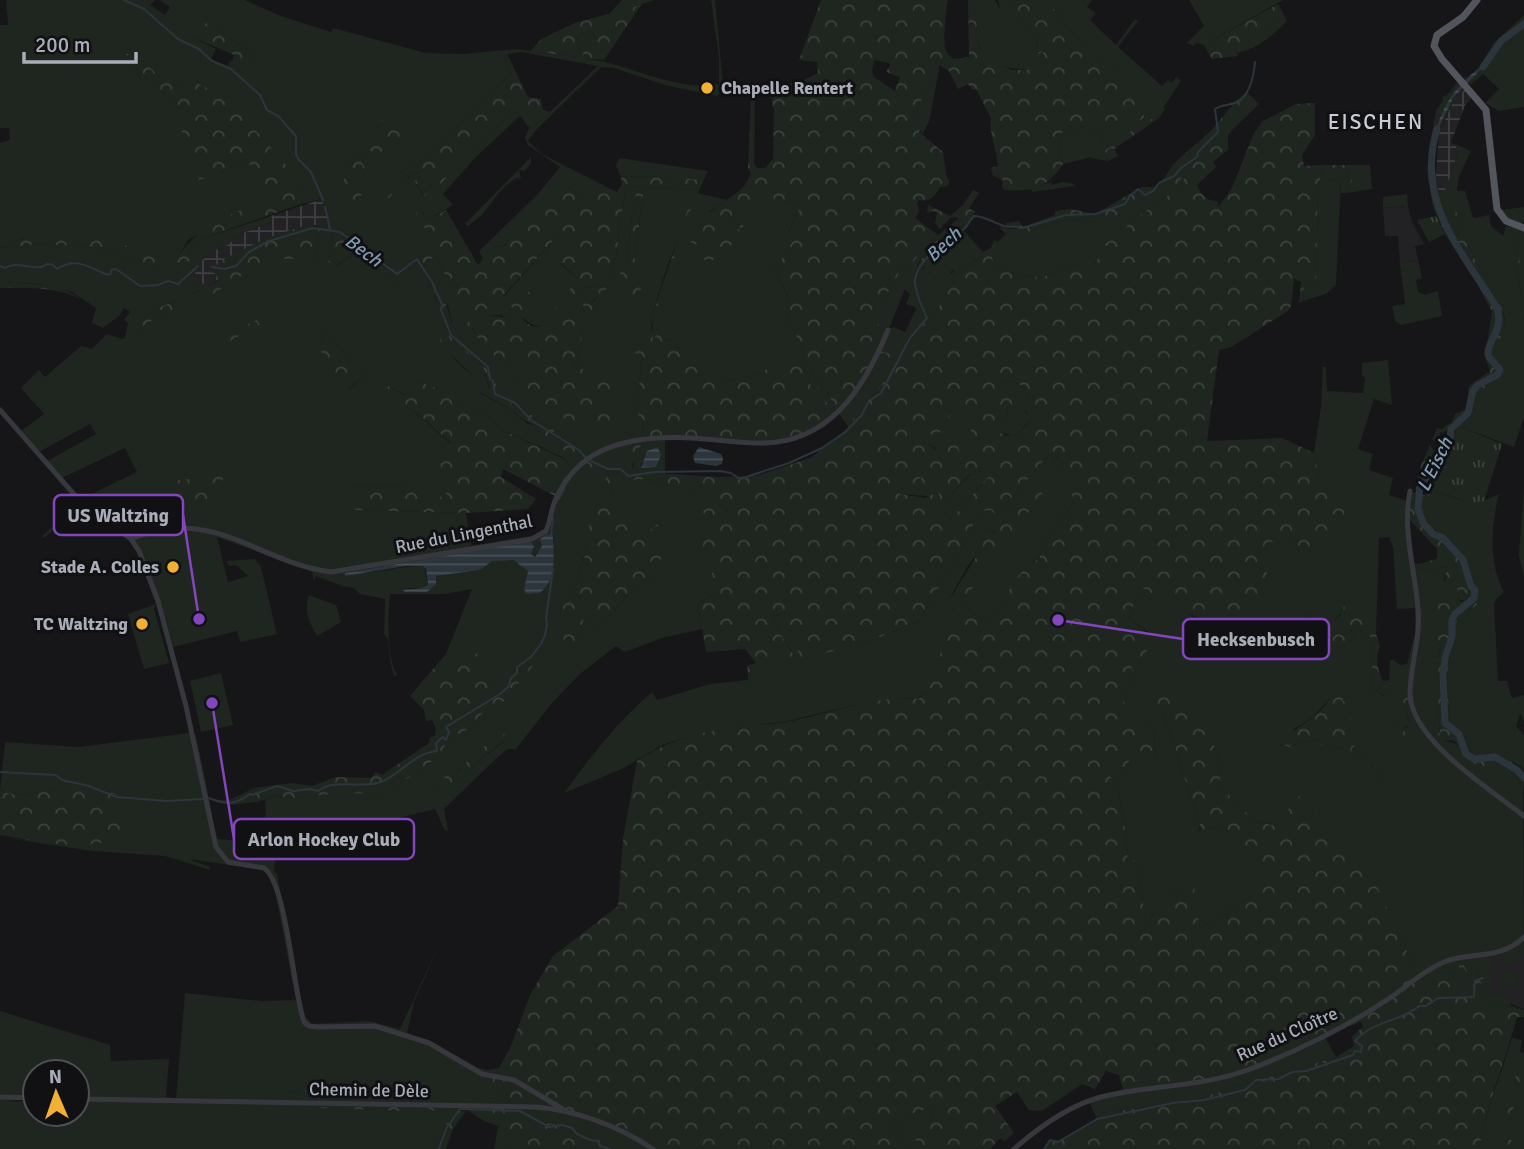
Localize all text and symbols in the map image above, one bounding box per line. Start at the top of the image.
scale bar [24,21,136,65]
text: 200 m [35,32,90,58]
place label: Chapelle Rentert [721,77,853,99]
marker: Chapelle Rentert [699,80,715,96]
district label: EISCHEN [1328,109,1424,135]
water label: Bech [921,222,967,267]
water label: Bech [340,229,387,273]
water label: L'Eisch [1412,433,1458,495]
callout: US Waltzing [54,495,183,535]
text: US Waltzing [67,504,169,528]
street label: Rue du Lingenthal [394,510,534,558]
place label: Stade A. Colles [41,556,159,578]
marker: Stade A. Colles [165,559,181,575]
place label: TC Waltzing [34,613,128,635]
marker: TC Waltzing [134,616,150,632]
callout: Hecksenbusch [1183,619,1329,659]
text: Hecksenbusch [1197,628,1315,652]
callout: Arlon Hockey Club [234,819,414,859]
text: Arlon Hockey Club [248,828,400,852]
street label: Rue du Cloître [1233,1002,1341,1066]
north arrow [21,1058,91,1128]
text: N [48,1065,62,1089]
street label: Chemin de Dèle [309,1078,429,1102]

